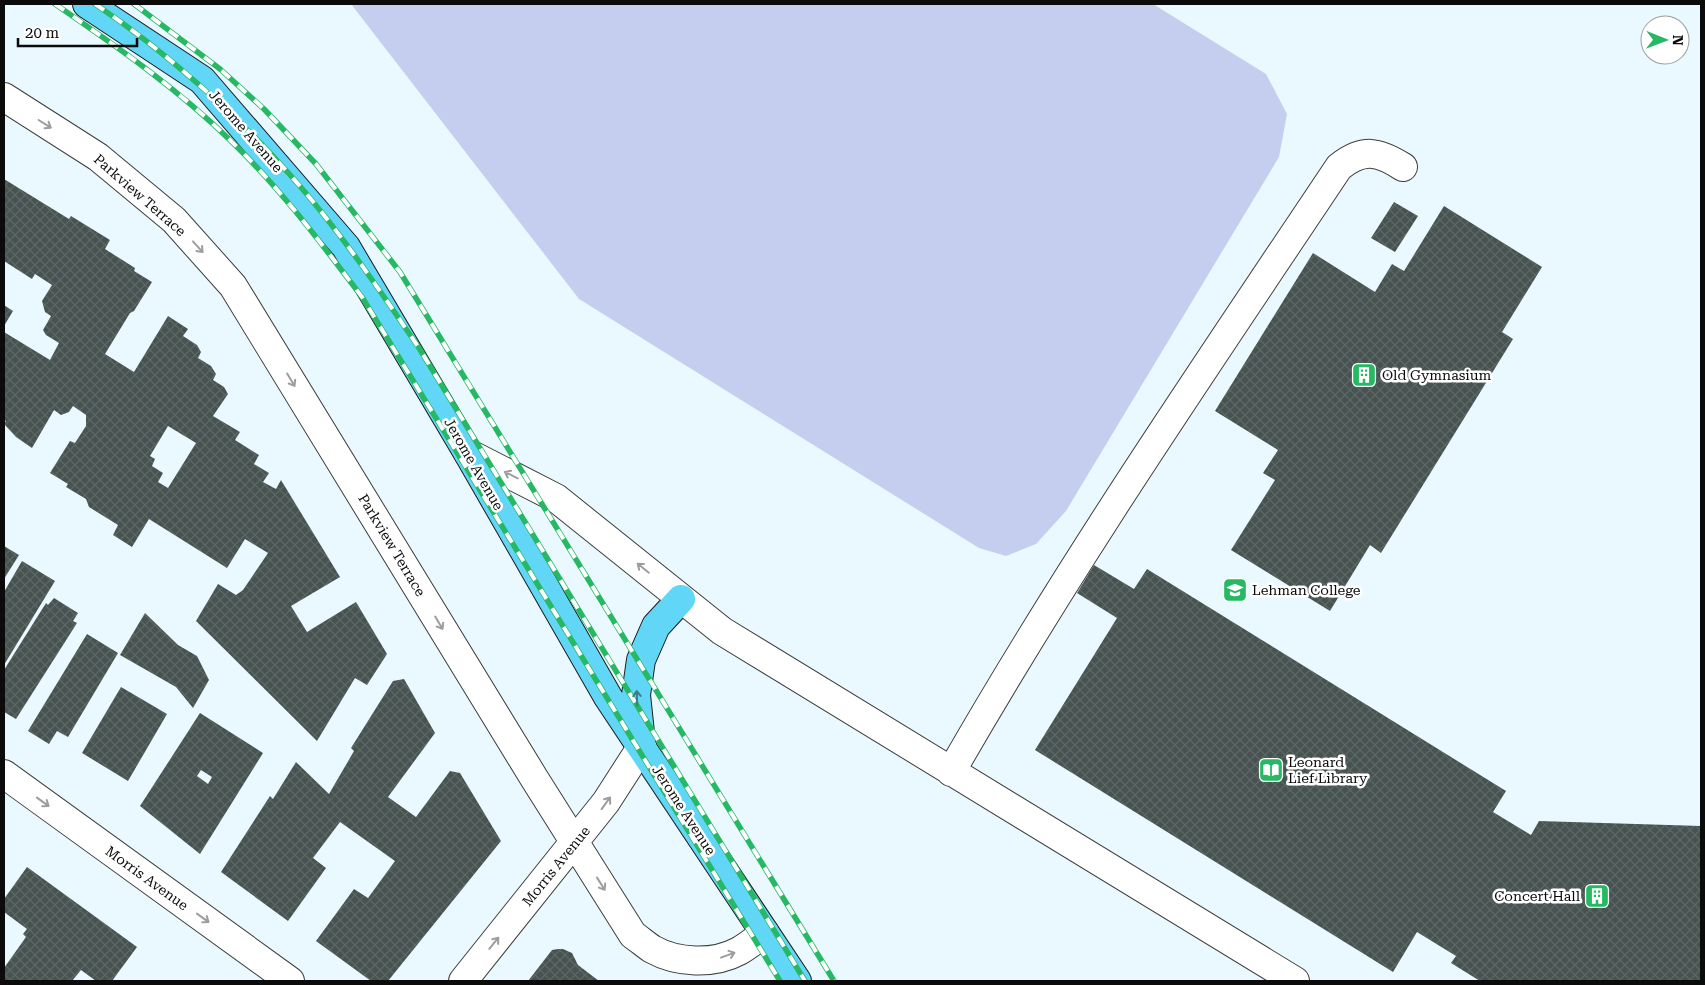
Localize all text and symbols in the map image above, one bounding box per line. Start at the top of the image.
scale bar [18,15,136,47]
north arrow [1640,15,1690,65]
text: 20 m [25,24,60,42]
text: N [1670,35,1686,46]
street label: Jerome Avenue [206,87,286,176]
one-way arrow [38,118,52,129]
street label: Parkview Terrace [91,151,189,239]
one-way arrow [192,240,204,253]
building icon: Old Gymnasium [1351,362,1377,388]
place label: Old Gymnasium [1382,367,1492,383]
one-way arrow [286,372,296,386]
street label: Jerome Avenue [441,415,507,513]
one-way arrow [504,470,519,479]
street label: Parkview Terrace [355,491,429,599]
one-way arrow [637,563,650,574]
school or university icon: Lehman College [1222,577,1248,603]
place label: Lehman College [1252,582,1361,598]
one-way arrow [435,615,445,629]
one-way arrow [632,690,642,706]
place label: Leonard Lief Library [1288,754,1368,786]
library icon: Leonard Lief Library [1258,757,1284,783]
street label: Jerome Avenue [649,762,719,858]
one-way arrow [601,796,611,810]
one-way arrow [36,797,49,808]
street label: Morris Avenue [519,823,593,909]
street label: Morris Avenue [103,843,192,914]
one-way arrow [596,876,606,890]
building icon: Concert Hall [1584,883,1610,909]
place label: Concert Hall [1494,888,1581,904]
one-way arrow [196,913,210,923]
one-way arrow [488,937,499,950]
one-way arrow [720,950,735,959]

